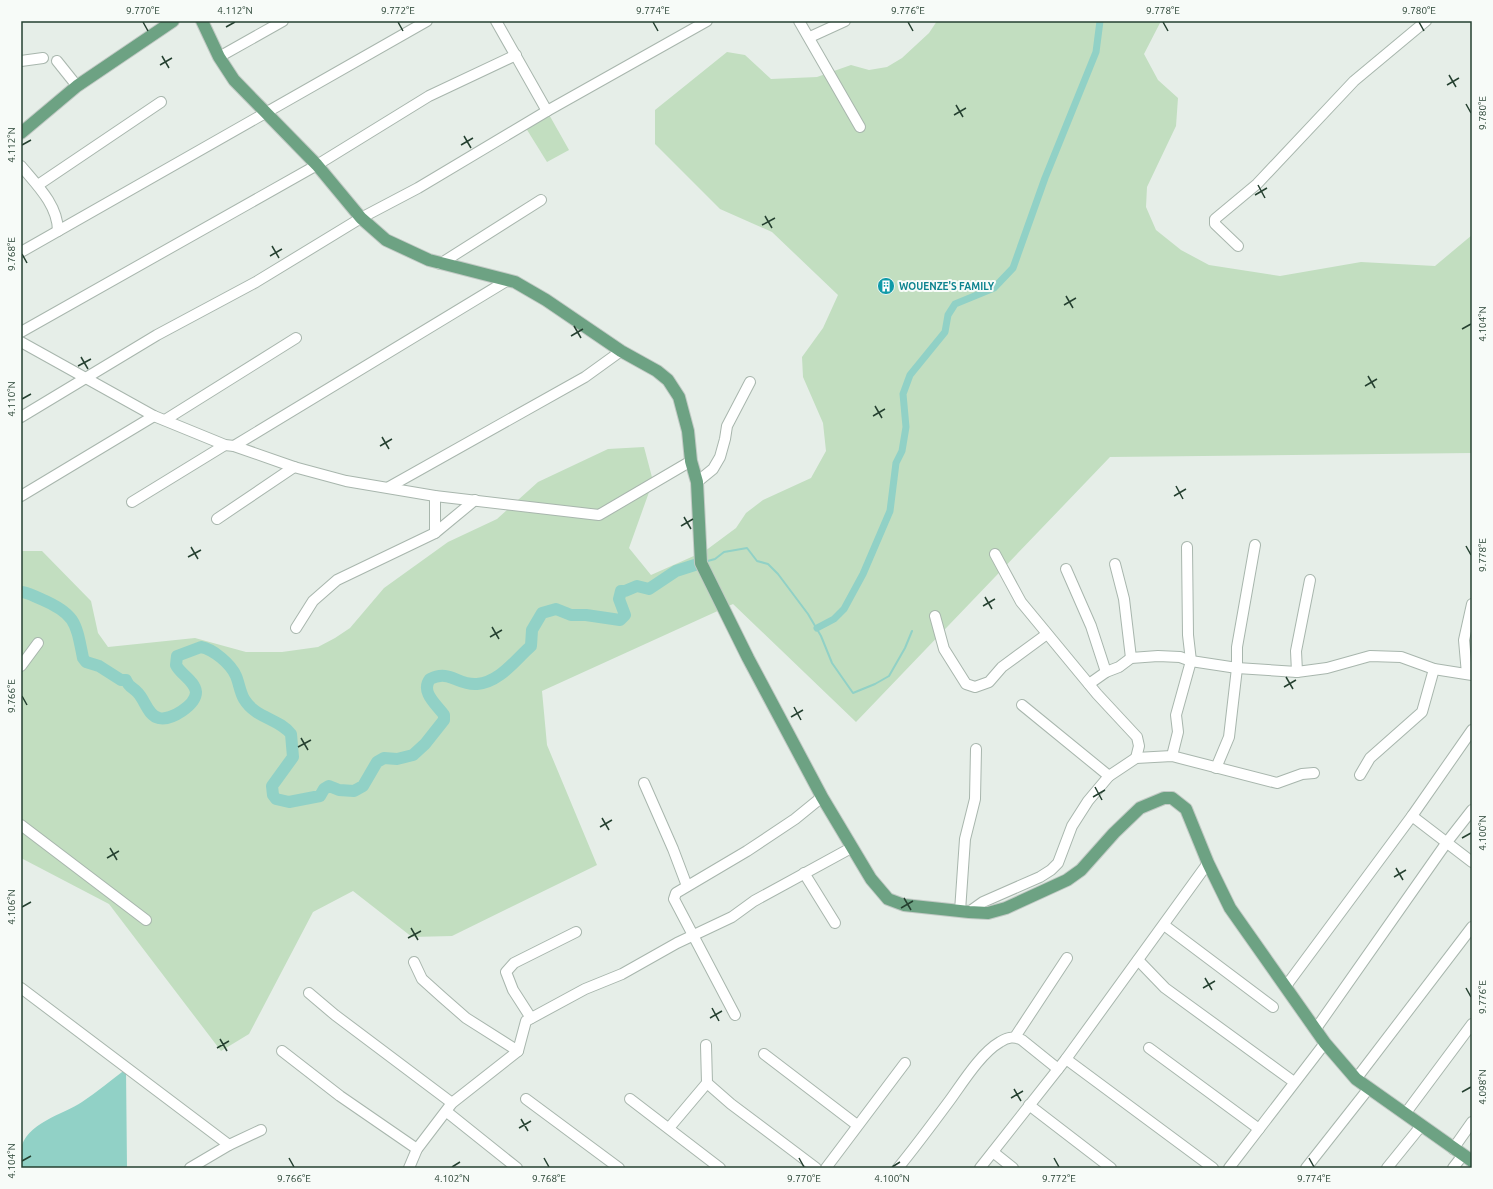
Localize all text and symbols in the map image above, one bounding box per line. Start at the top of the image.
text: 9.770°E [126,5,160,16]
text: 4.112°N [217,5,253,16]
text: 9.772°E [381,5,415,16]
text: 9.774°E [636,5,670,16]
text: 9.776°E [891,5,925,16]
text: 9.778°E [1146,5,1180,16]
text: 9.780°E [1402,5,1436,16]
text: 9.780°E [1477,96,1488,130]
text: 4.112°N [6,127,17,163]
text: 9.768°E [6,237,17,271]
building icon: WOUENZE'S FAMILY [876,276,896,296]
place label: WOUENZE'S FAMILY [899,281,995,292]
text: 4.104°N [1477,306,1488,342]
text: 4.110°N [6,381,17,417]
text: 9.778°E [1477,538,1488,572]
text: 9.766°E [6,679,17,713]
text: 4.100°N [1477,815,1488,851]
text: 4.106°N [6,889,17,925]
text: 9.776°E [1477,980,1488,1014]
text: 4.098°N [1477,1069,1488,1105]
text: 4.104°N [6,1143,17,1179]
text: 9.766°E [277,1173,311,1184]
text: 4.102°N [434,1173,470,1184]
text: 9.768°E [532,1173,566,1184]
text: 9.770°E [787,1173,821,1184]
text: 4.100°N [874,1173,910,1184]
text: 9.772°E [1042,1173,1076,1184]
text: 9.774°E [1297,1173,1331,1184]

